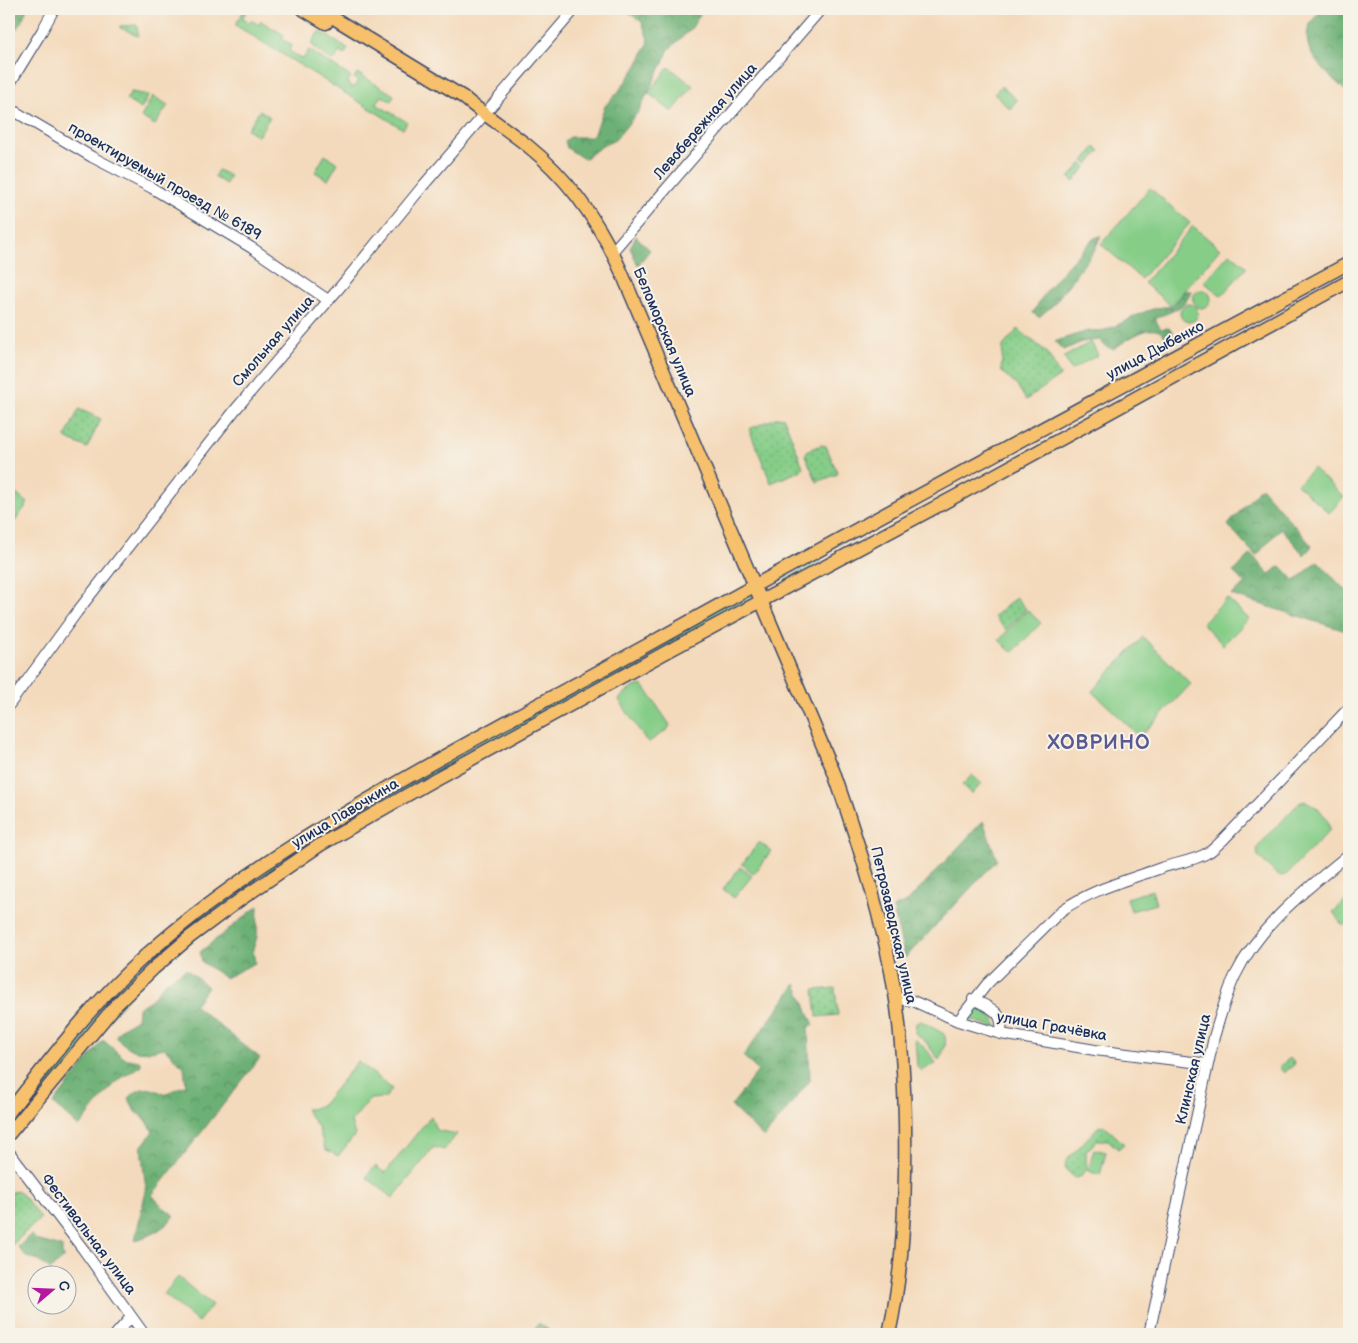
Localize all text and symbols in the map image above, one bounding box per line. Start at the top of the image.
street label: Левобережная улица [649,59,761,184]
street label: проектируемый проезд № 6189 [65,118,265,245]
street label: Беломорская улица [629,264,701,400]
street label: Смольная улица [229,292,318,391]
street label: улица Дыбенко [1103,317,1207,384]
district label: ХОВРИНО [1046,731,1151,755]
street label: улица Лавочкина [288,774,402,853]
street label: Петрозаводская улица [866,845,921,1006]
street label: улица Грачёвка [995,1007,1109,1046]
street label: Клинская улица [1172,1012,1215,1126]
street label: Фестивальная улица [37,1170,140,1299]
north arrow [28,1266,78,1316]
text: С [54,1279,74,1294]

